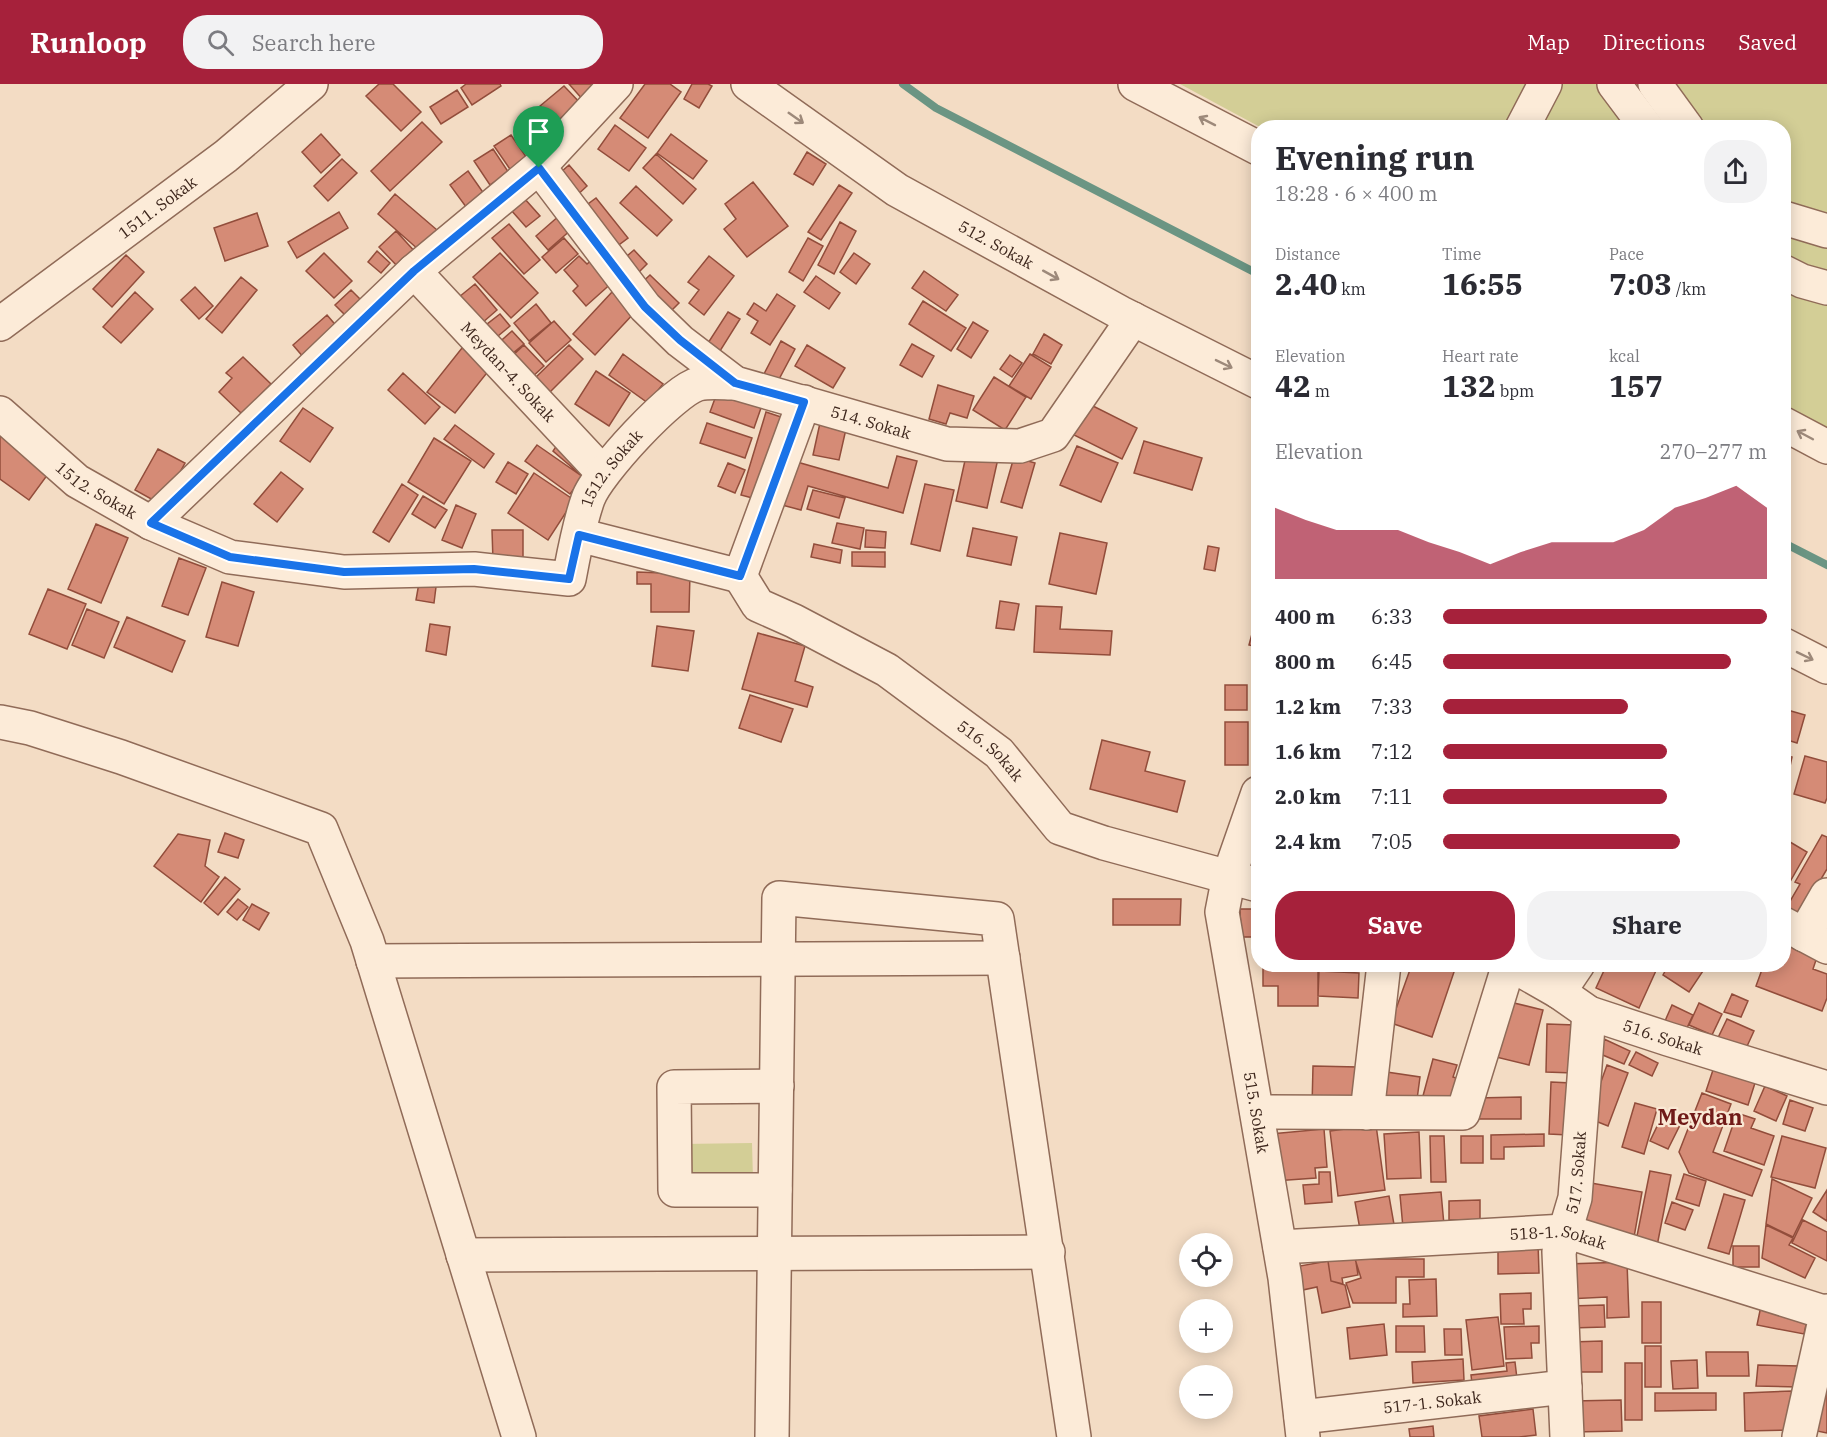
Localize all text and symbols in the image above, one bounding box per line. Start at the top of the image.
search box [183,15,603,69]
text: Runloop [30,24,147,61]
icon: search [204,26,237,59]
text: Search here [252,28,376,57]
text: Map [1527,28,1570,56]
text: Directions [1603,28,1705,56]
text: Saved [1738,28,1797,56]
pin [513,106,564,168]
one-way arrow [787,112,803,124]
icon: arrive [522,115,555,148]
one-way arrow [1198,115,1216,126]
text: Evening run [1275,136,1475,179]
button: share [1704,140,1767,203]
street label: 1511. Sokak [114,171,201,243]
text: 18:28 · 6 × 400 m [1275,180,1438,207]
street label: 512. Sokak [955,216,1038,273]
text: Distance [1275,244,1340,264]
text: Time [1442,244,1481,264]
text: Pace [1609,244,1644,264]
text: 2.40 [1275,264,1337,303]
text: 16:55 [1442,264,1523,303]
text: 7:03 [1609,264,1672,303]
one-way arrow [1042,269,1059,281]
text: km [1337,279,1366,299]
text: /km [1672,279,1706,299]
street label: Meydan-4. Sokak [457,318,560,426]
text: Elevation [1275,346,1345,366]
text: Heart rate [1442,346,1519,366]
text: kcal [1609,346,1640,366]
one-way arrow [1215,359,1233,371]
text: 42 [1275,366,1311,405]
text: 132 [1442,366,1496,405]
text: 157 [1609,366,1663,405]
text: m [1311,381,1330,401]
text: bpm [1496,381,1534,401]
street label: 514. Sokak [828,401,914,443]
street label: 1512. Sokak [576,425,647,510]
one-way arrow [1797,429,1815,440]
text: Elevation [1275,438,1363,465]
text: 270–277 m [1660,438,1767,465]
street label: 1512. Sokak [52,457,141,523]
text: 400 m [1275,603,1335,630]
text: 6:33 [1371,603,1413,630]
text: 800 m [1275,648,1335,675]
text: 6:45 [1371,648,1413,675]
one-way arrow [1796,651,1814,663]
text: 1.2 km [1275,693,1341,720]
text: 7:33 [1371,693,1413,720]
street label: 516. Sokak [953,716,1028,786]
text: 1.6 km [1275,738,1341,765]
text: 7:12 [1371,738,1413,765]
text: 2.0 km [1275,783,1341,810]
text: 7:11 [1371,783,1413,810]
text: 2.4 km [1275,828,1341,855]
text: 7:05 [1371,828,1413,855]
button: Save [1275,891,1515,960]
button: Share [1527,891,1767,960]
street label: 516. Sokak [1621,1015,1706,1059]
street label: 515. Sokak [1240,1070,1273,1156]
district label: Meydan [1657,1102,1743,1131]
street label: 517. Sokak [1561,1130,1590,1216]
street label: 518-1. Sokak [1509,1221,1610,1254]
map controls [1179,1233,1233,1419]
button: locate [1179,1233,1233,1287]
button: + [1179,1299,1233,1353]
button: − [1179,1365,1233,1419]
street label: 517-1. Sokak [1382,1387,1483,1418]

